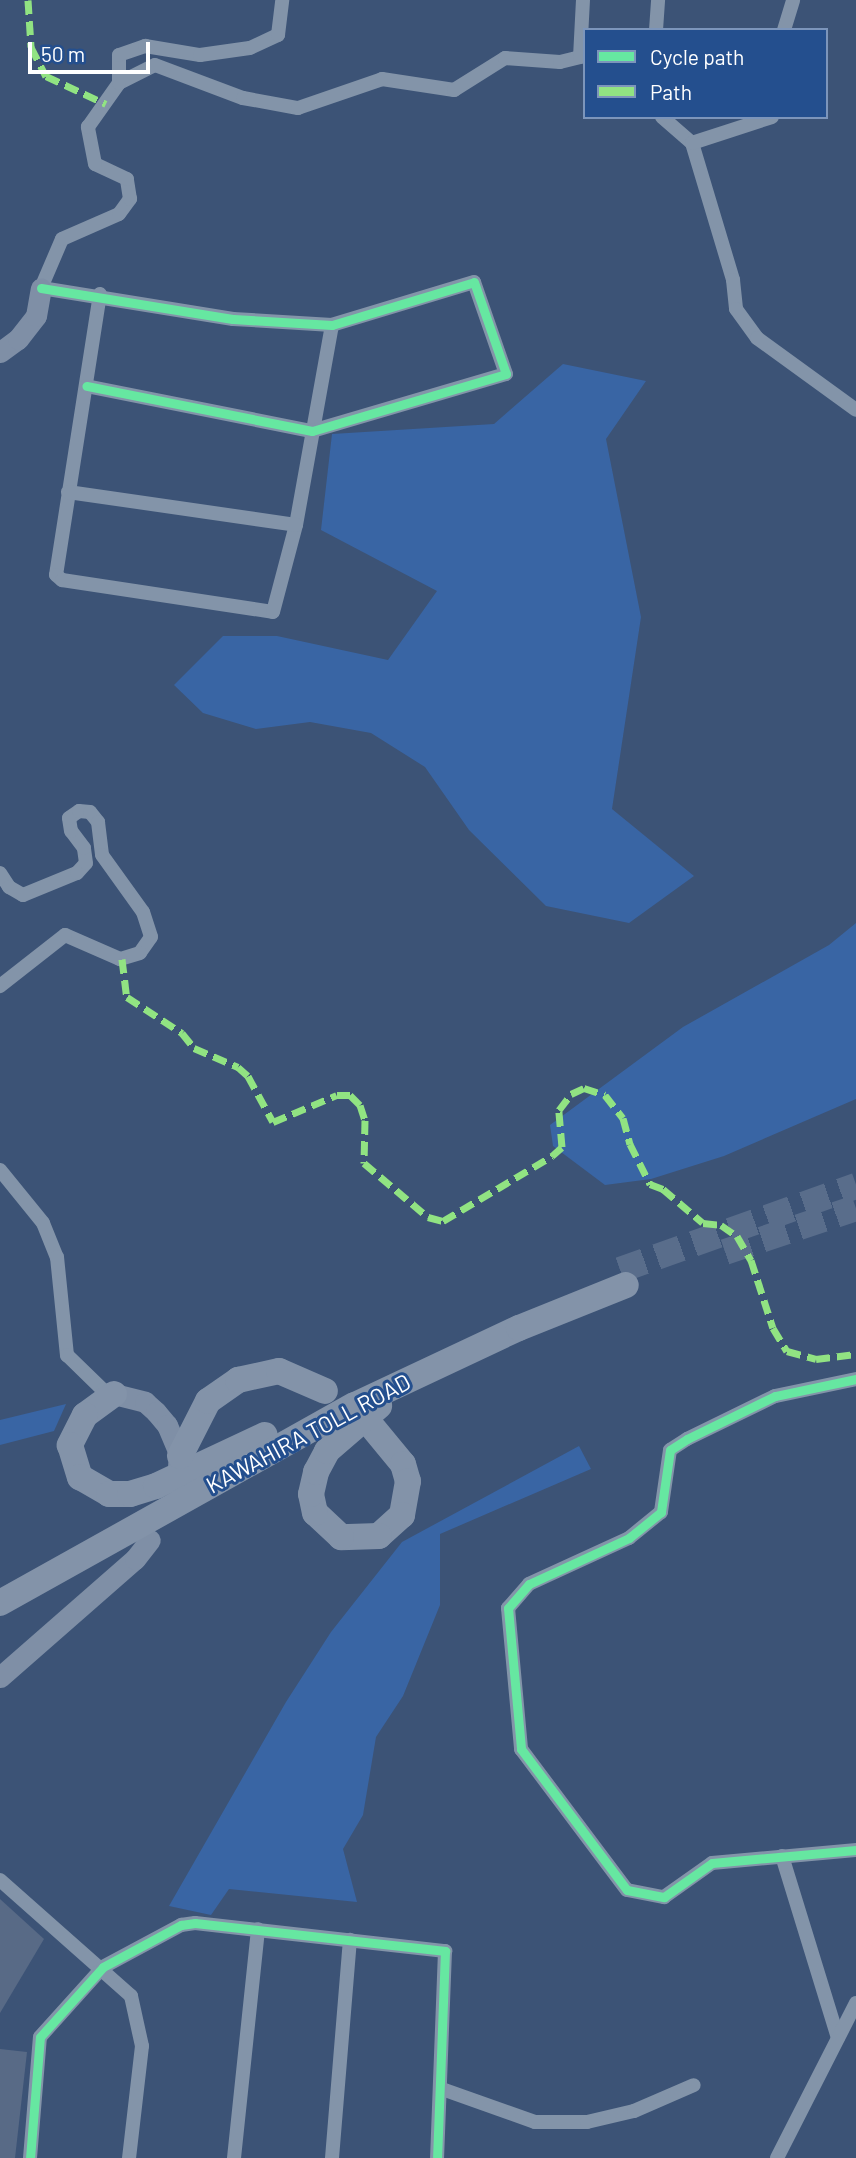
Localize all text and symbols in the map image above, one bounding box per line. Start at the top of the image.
scale bar [32,28,154,72]
legend [583,28,828,119]
text: 50 m [41,41,85,66]
text: Cycle path [650,44,744,69]
text: Path [650,79,692,104]
street label: KAWAHIRA TOLL ROAD [201,1367,415,1499]

